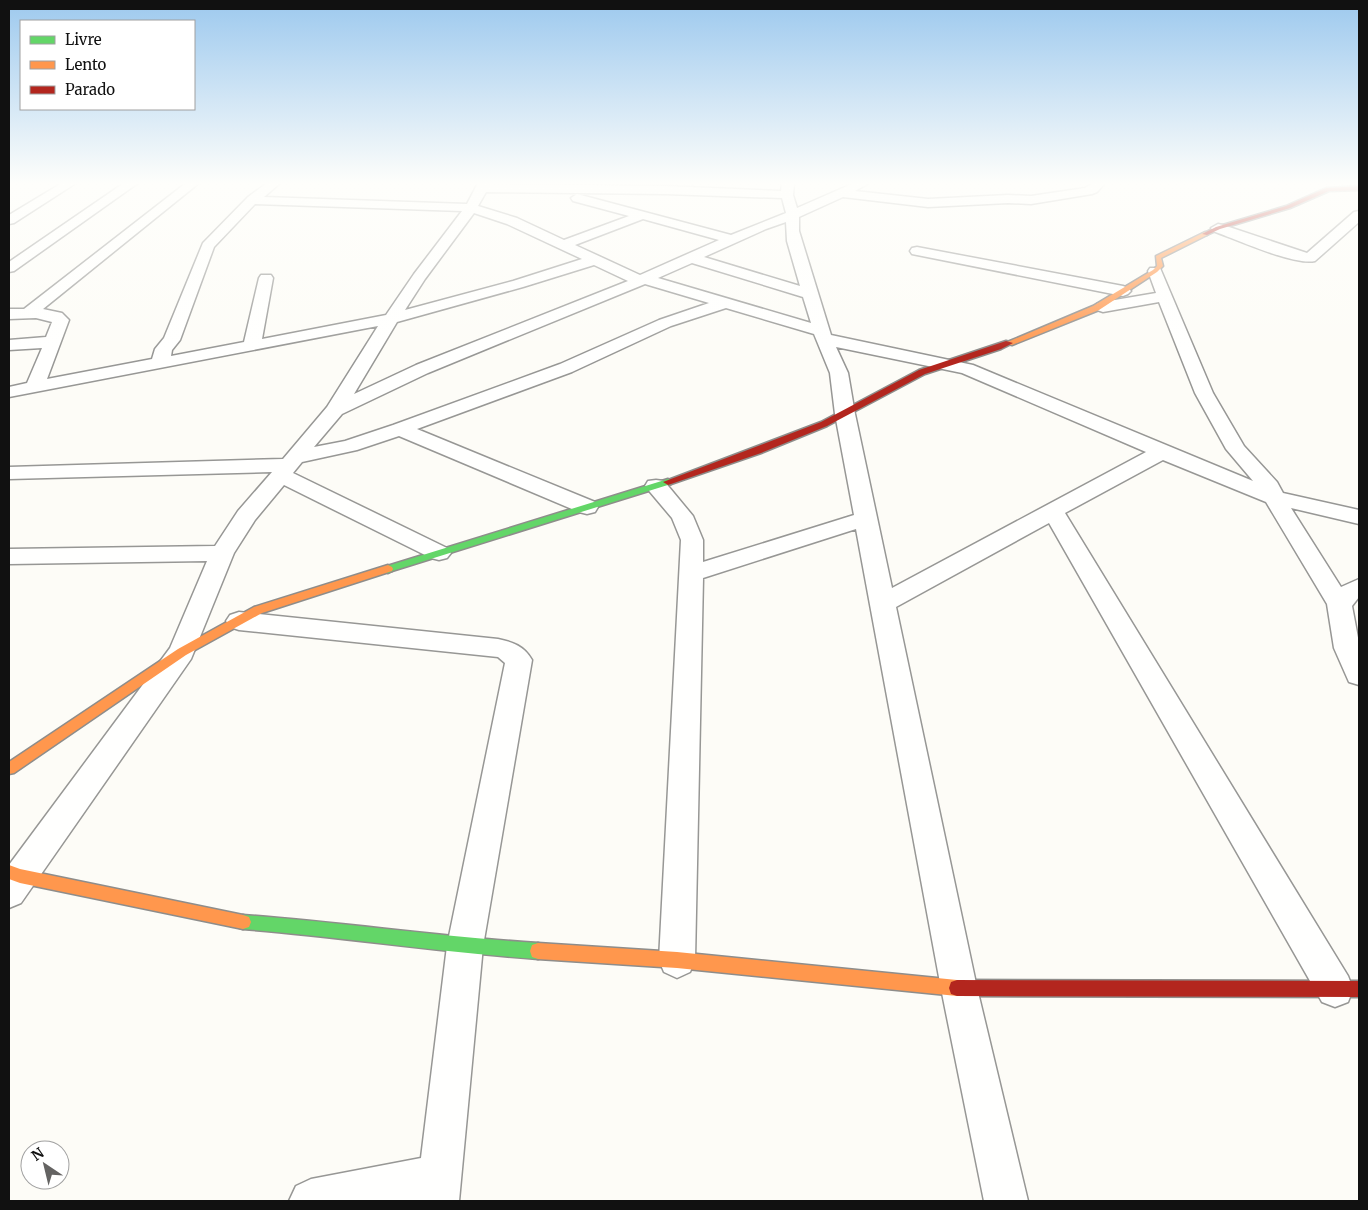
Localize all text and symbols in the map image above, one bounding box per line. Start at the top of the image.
legend [20,20,195,110]
text: Livre [65,30,102,49]
text: Lento [65,55,107,74]
text: Parado [65,80,115,99]
north arrow [20,1140,70,1190]
text: N [28,1144,47,1165]

